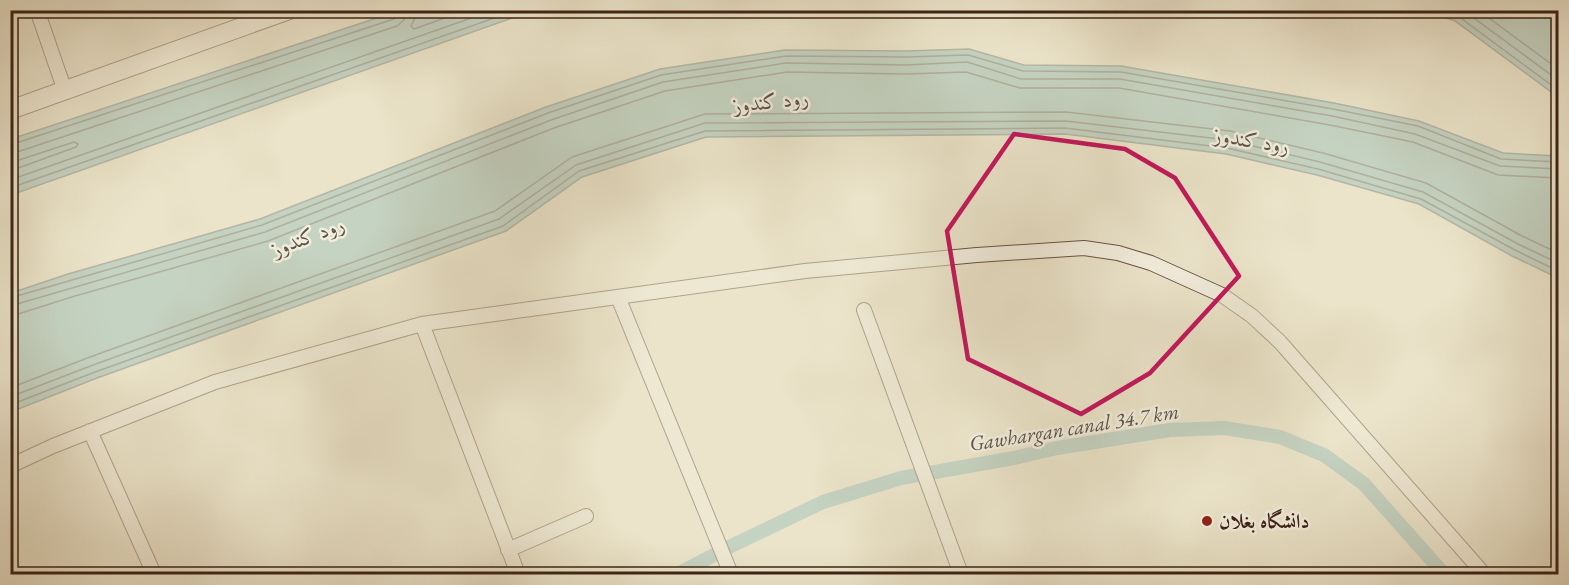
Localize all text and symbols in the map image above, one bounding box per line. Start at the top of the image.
water label: رود کندوز [730,84,810,119]
water label: رود کندوز [1210,120,1292,159]
water label: رود کندوز [266,210,348,263]
water label: Gawhargan canal 34.7 km [967,397,1181,457]
place label: دانشگاه بغلان [1219,508,1309,534]
marker: دانشگاه بغلان [1200,514,1214,528]

